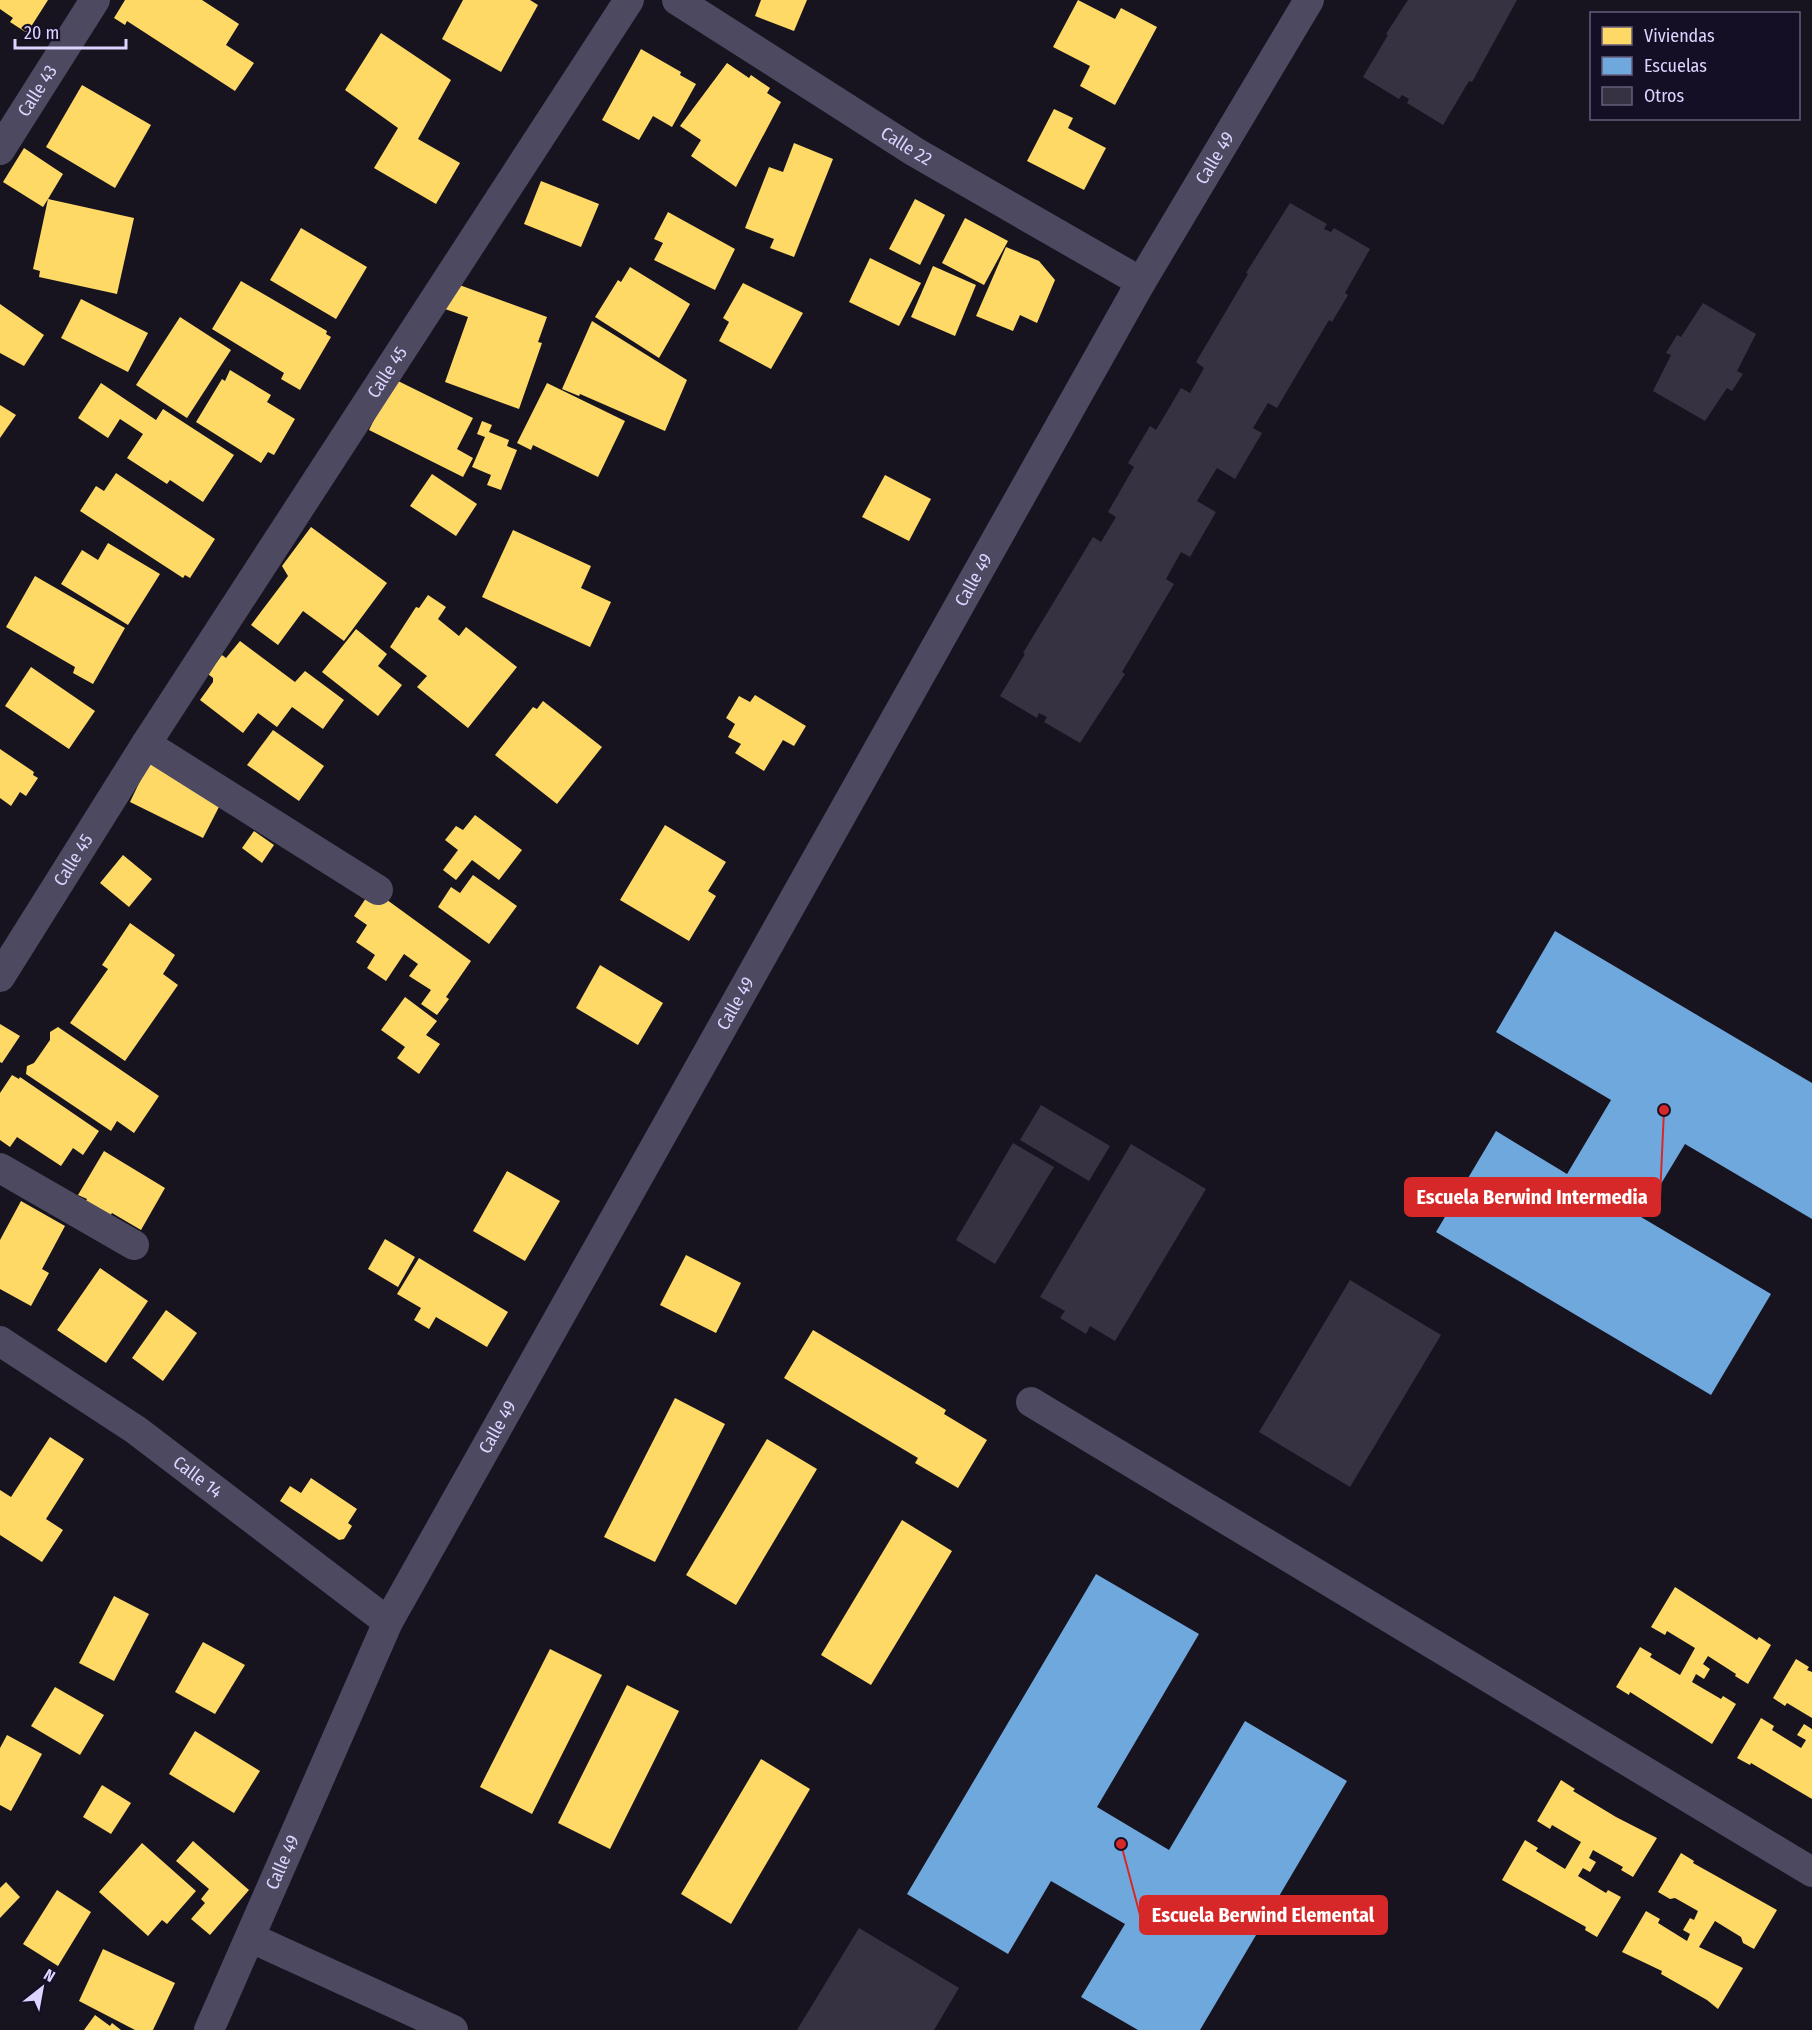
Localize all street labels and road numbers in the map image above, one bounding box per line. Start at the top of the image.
street label: Calle 43 [13,61,62,121]
street label: Calle 22 [877,122,936,170]
street label: Calle 49 [1191,128,1239,188]
street label: Calle 45 [362,343,412,402]
street label: Calle 49 [950,549,997,610]
street label: Calle 45 [49,830,98,890]
street label: Calle 49 [712,973,759,1034]
street label: Calle 49 [474,1397,521,1458]
street label: Calle 14 [169,1451,227,1503]
street label: Calle 49 [261,1832,304,1893]

